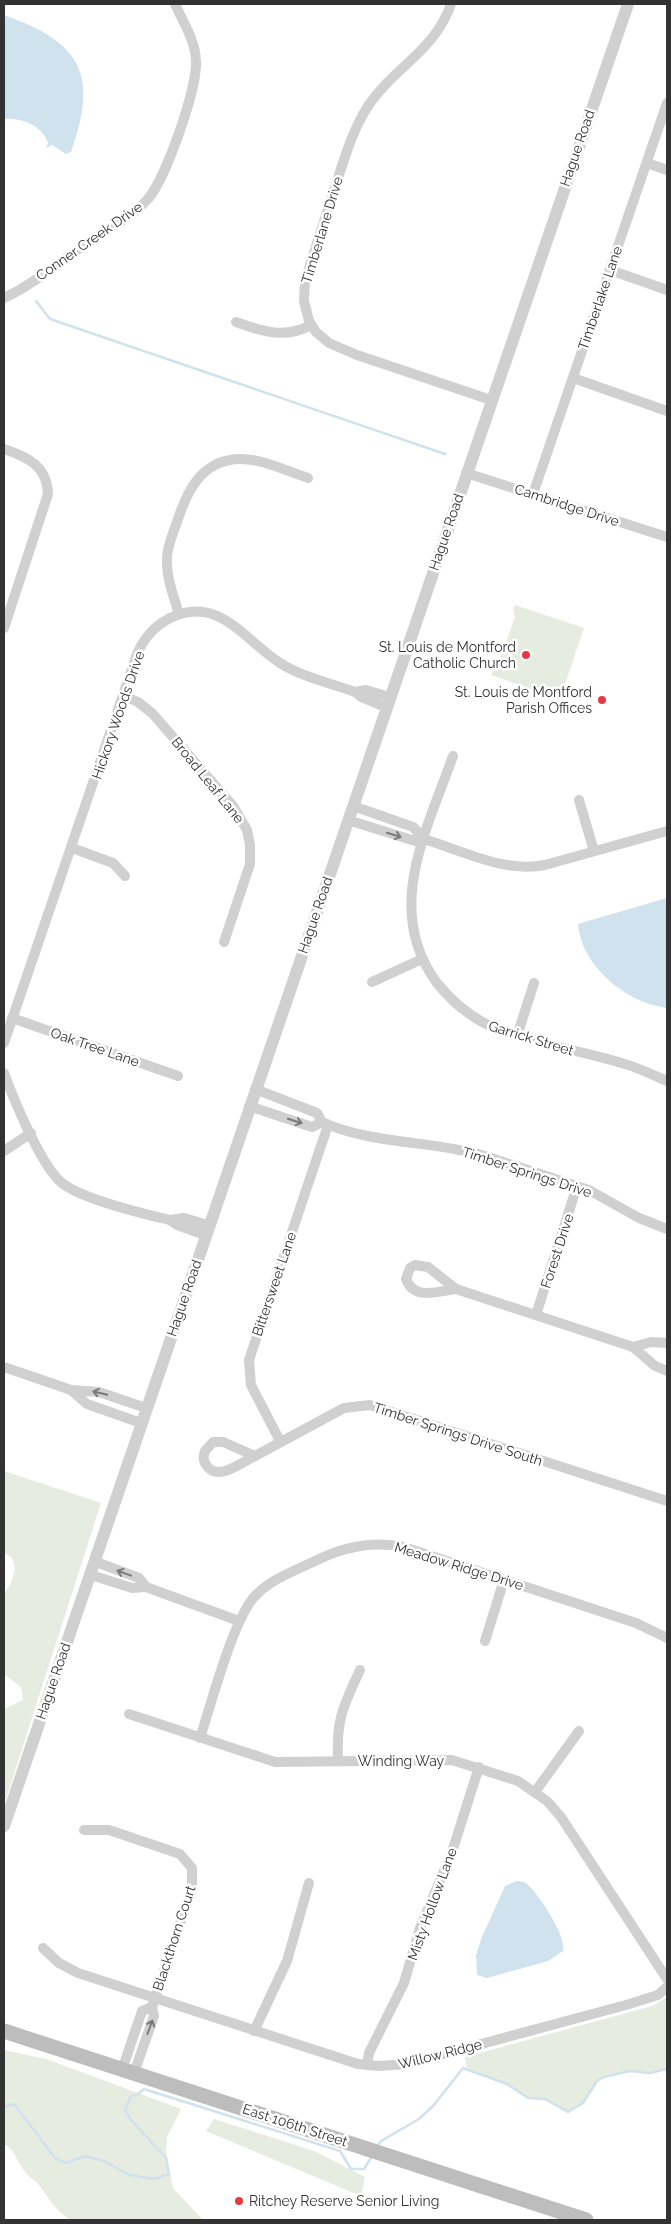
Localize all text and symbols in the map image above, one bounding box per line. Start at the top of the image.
street label: Hague Road [556,107,598,189]
street label: Timberlane Drive [298,175,346,285]
street label: Conner Creek Drive [33,198,145,284]
street label: Timberlake Lane [575,244,625,352]
street label: Cambridge Drive [513,481,621,529]
street label: Hague Road [425,491,467,573]
place label: St. Louis de Montford Catholic Church [379,639,516,671]
street label: Hickory Woods Drive [89,649,147,781]
marker: St. Louis de Montford Catholic Church [520,649,532,661]
place label: St. Louis de Montford Parish Offices [455,684,592,716]
marker: St. Louis de Montford Parish Offices [596,694,608,706]
street label: Broad Leaf Lane [168,734,248,826]
one-way arrow [386,831,402,840]
street label: Hague Road [294,874,336,956]
street label: Garrick Street [487,1017,576,1059]
street label: Oak Tree Lane [49,1024,141,1070]
one-way arrow [287,1117,302,1126]
street label: Timber Springs Drive [460,1144,594,1200]
street label: Forest Drive [537,1212,577,1290]
street label: Bittersweet Lane [249,1230,299,1338]
street label: Hague Road [163,1257,205,1339]
one-way arrow [93,1388,109,1397]
street label: Timber Springs Drive South [372,1399,544,1469]
street label: Meadow Ridge Drive [393,1539,525,1593]
one-way arrow [117,1568,132,1577]
street label: Hague Road [32,1640,74,1722]
street label: Winding Way [358,1753,445,1769]
street label: Misty Hollow Lane [404,1846,460,1962]
street label: Blackthorn Court [149,1883,199,1993]
one-way arrow [146,2020,155,2036]
street label: Willow Ridge [397,2036,483,2072]
street label: East 106th Street [241,2100,350,2150]
place label: Ritchey Reserve Senior Living [249,2193,439,2209]
marker: Ritchey Reserve Senior Living [233,2195,245,2207]

